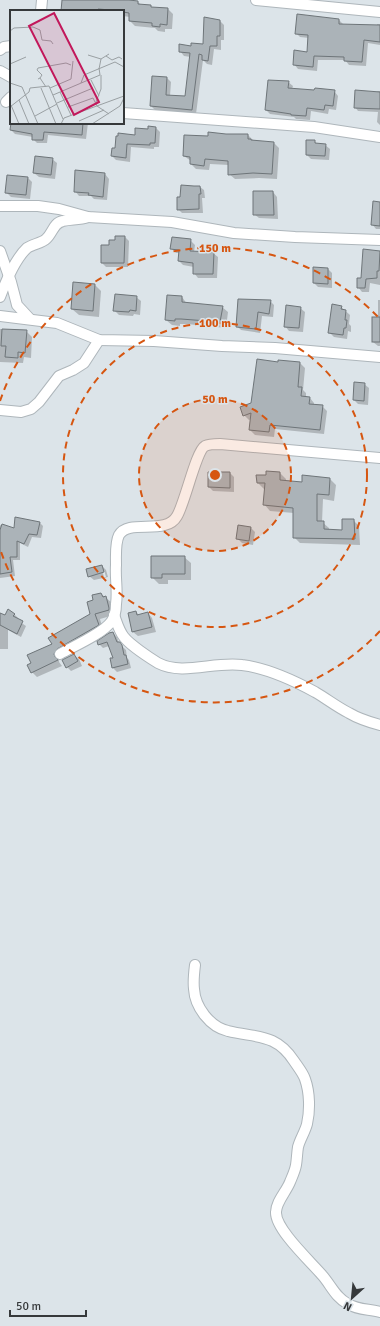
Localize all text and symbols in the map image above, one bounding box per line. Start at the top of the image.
inset map [10,10,124,124]
text: 150 m [199,241,231,256]
text: 100 m [199,316,231,331]
text: 50 m [202,392,228,407]
centre of rings [208,468,222,482]
north arrow [332,1278,372,1318]
scale bar [10,1292,86,1318]
text: 50 m [16,1299,41,1314]
text: N [341,1299,354,1314]

